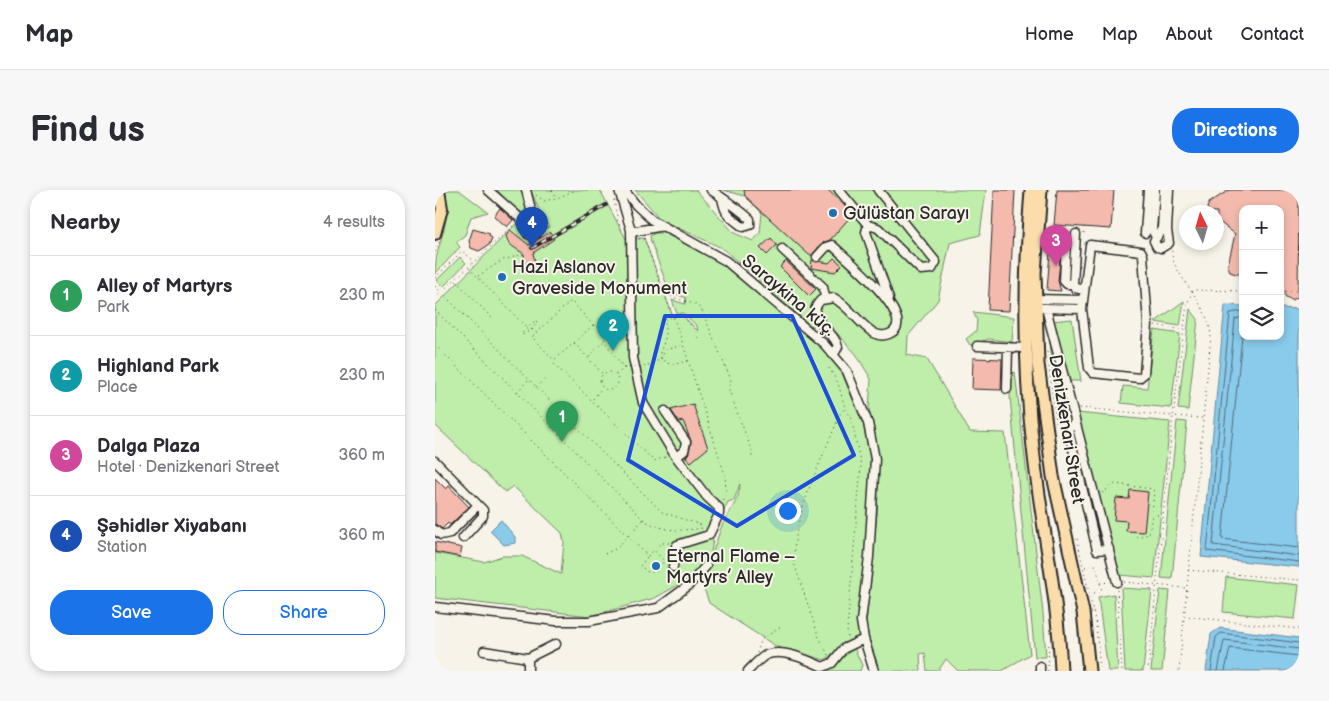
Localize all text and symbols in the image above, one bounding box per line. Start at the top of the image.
text: Map [25,20,73,49]
text: Home [1025,24,1074,45]
text: Map [1102,24,1138,45]
text: About [1166,24,1213,45]
text: Contact [1241,24,1304,45]
button: Directions [1172,108,1299,153]
text: Find us [30,109,145,152]
place label: Gülüstan Sarayı [843,203,969,224]
north arrow [1179,205,1224,250]
map controls [1239,205,1284,340]
button: + [1239,205,1284,250]
pin: 4 [516,207,548,248]
marker: Gülüstan Sarayı [827,207,839,219]
text: Nearby [50,210,120,235]
text: 4 results [323,213,385,232]
pin: 3 [1040,225,1072,266]
street label: Saraykina küç. [738,250,840,341]
button: − [1239,250,1284,295]
place label: Hazi Aslanov Graveside Monument [512,257,687,299]
marker: Hazi Aslanov Graveside Monument [496,271,508,283]
text: Alley of Martyrs [97,275,232,298]
text: 1 [63,286,69,305]
text: 230 m [339,286,385,305]
button: layers [1239,295,1284,340]
text: Park [97,298,129,317]
pin: 2 [597,310,629,351]
street label: Denizkenari Street [1044,353,1089,506]
text: Highland Park [97,355,219,378]
text: 2 [61,366,71,385]
text: 230 m [339,366,385,385]
text: Place [97,378,138,397]
pin: 1 [546,401,578,442]
text: Dalga Plaza [97,435,200,458]
text: 3 [61,446,71,465]
text: 360 m [338,446,385,465]
text: Hotel · Denizkenari Street [97,458,279,477]
your location [775,498,801,524]
text: Şəhidlər Xiyabanı [97,515,247,538]
text: 4 [61,526,71,545]
text: 360 m [338,526,385,545]
text: Station [97,538,147,557]
place label: Eternal Flame – Martyrs’ Alley [666,546,796,588]
marker: Eternal Flame – Martyrs’ Alley [650,560,662,572]
button: Save [50,590,213,635]
button: Share [223,590,385,635]

